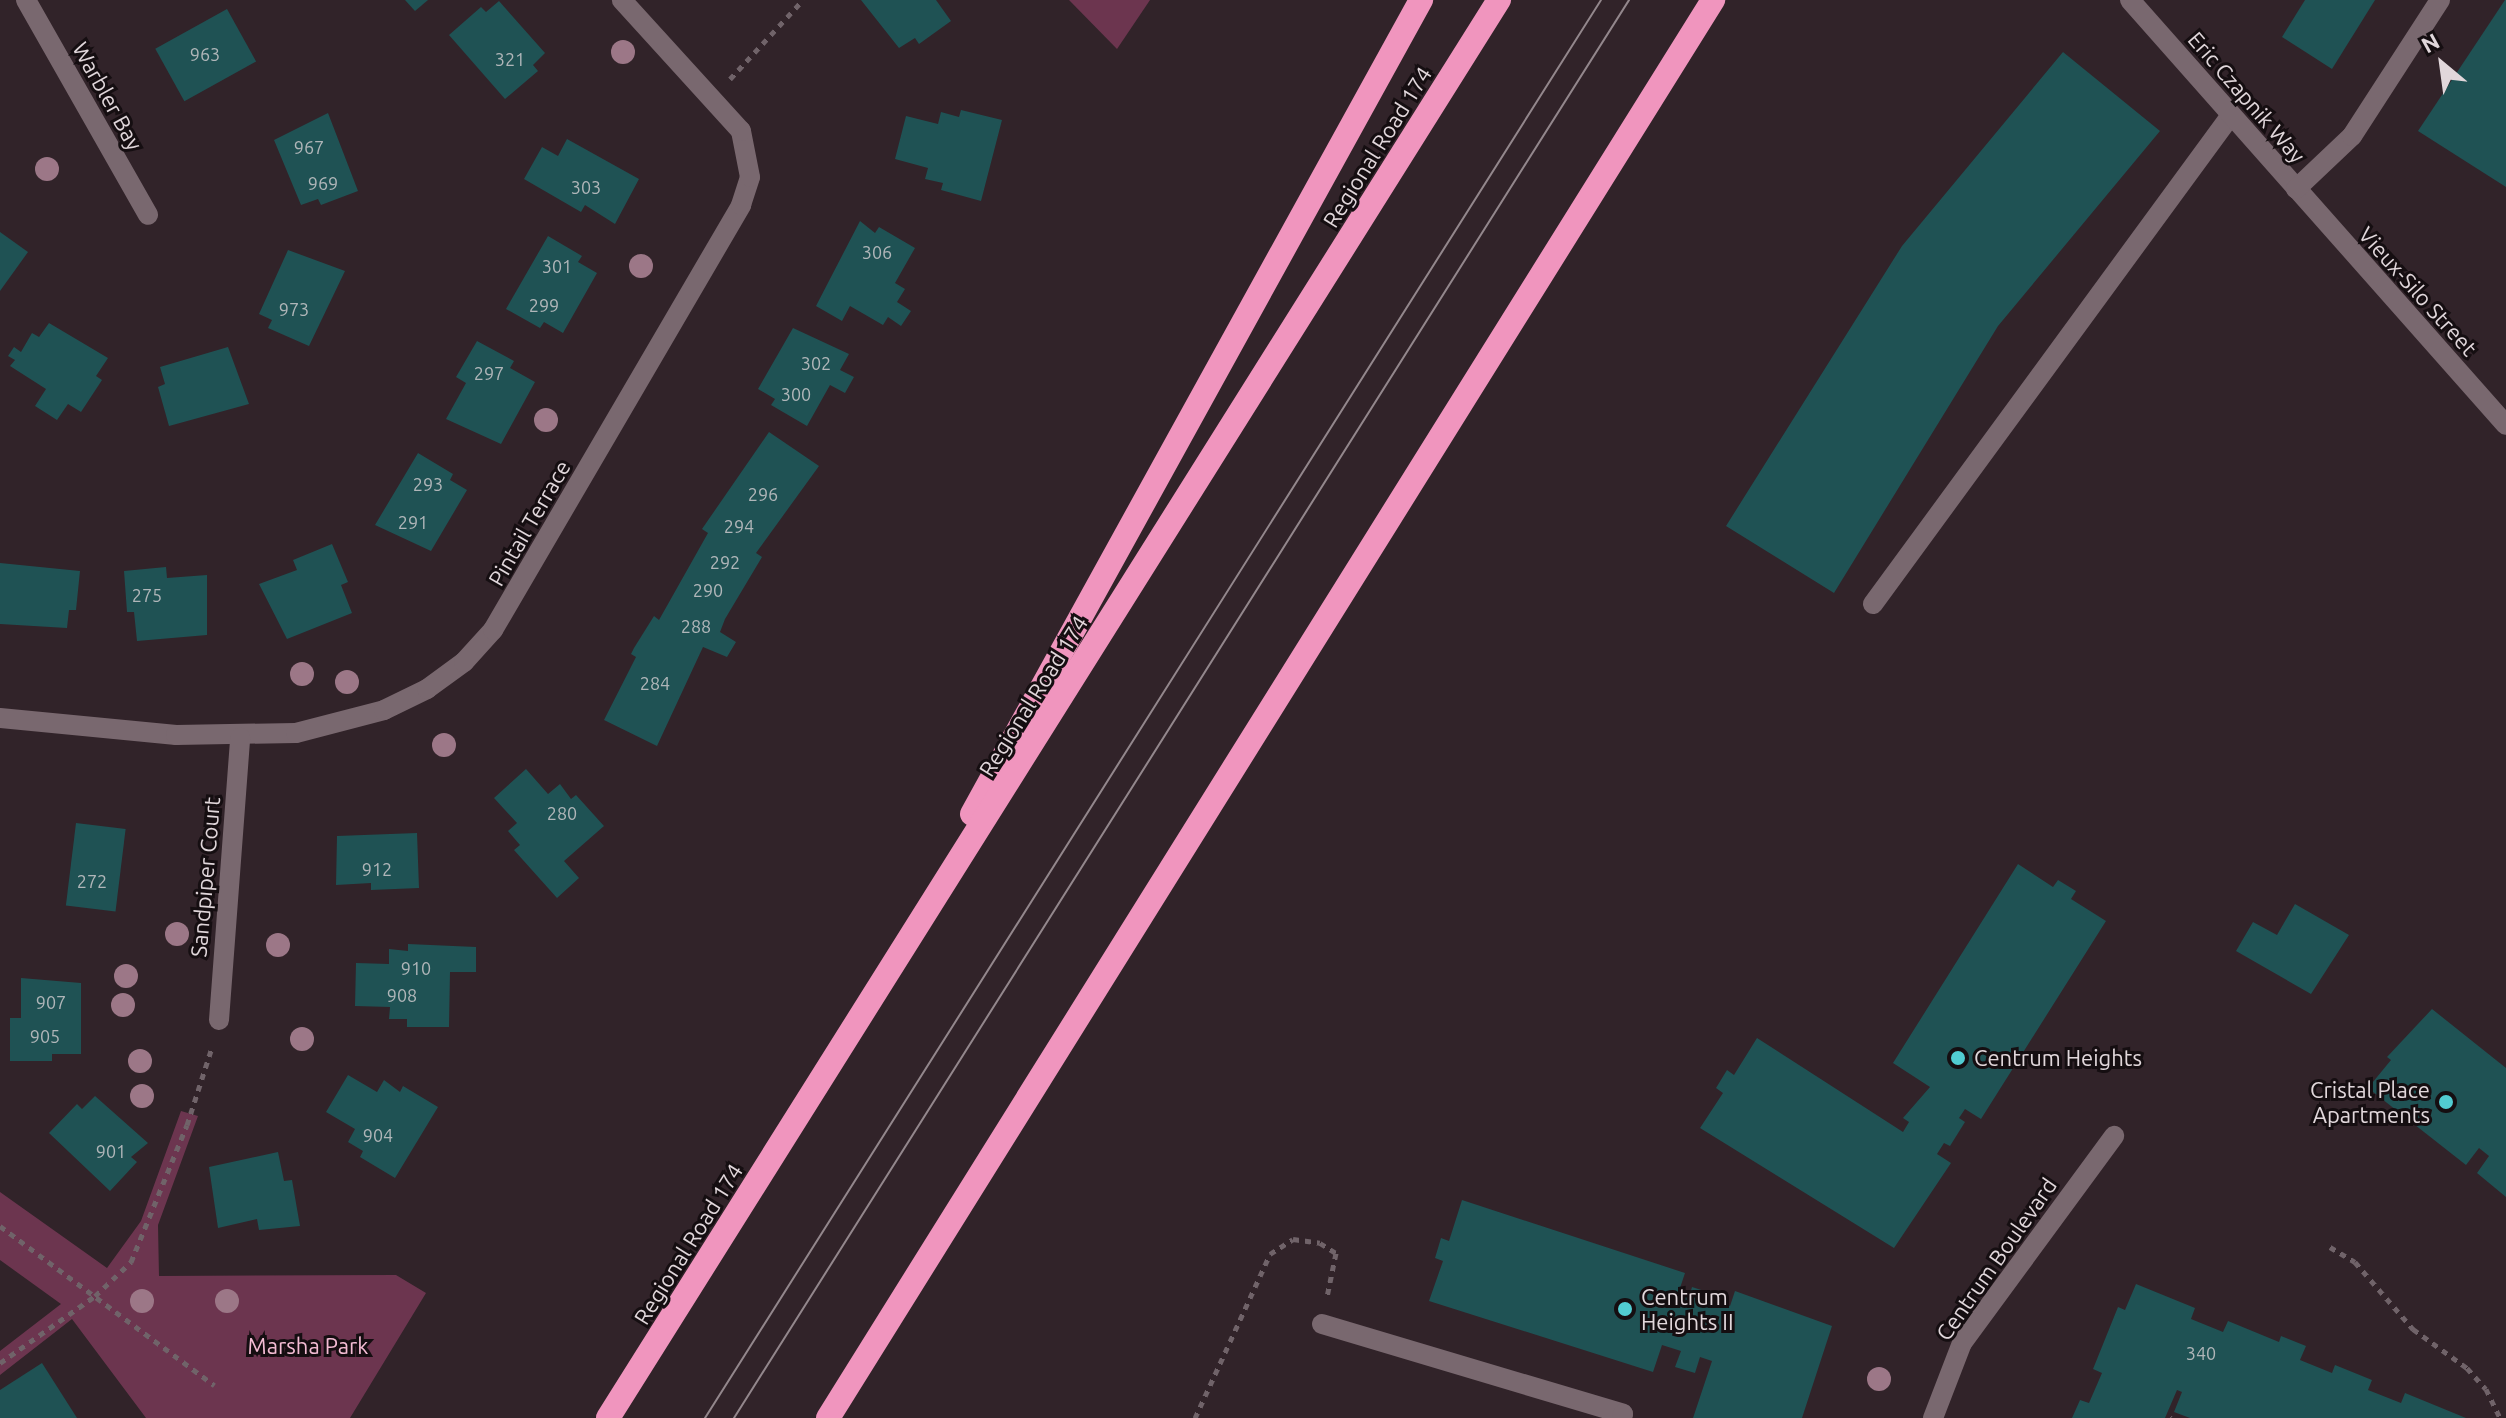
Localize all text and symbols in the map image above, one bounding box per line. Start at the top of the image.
north arrow [2402,24,2482,104]
street label: Eric Czapnik Way [2183,26,2311,168]
text: N [2417,28,2443,57]
street label: Warbler Bay [67,37,149,155]
house number: 963 [190,43,220,65]
house number: 321 [495,48,525,70]
street label: Regional Road 174 [1317,62,1437,232]
house number: 967 [294,136,324,158]
house number: 969 [308,172,338,194]
house number: 303 [571,176,601,198]
street label: Vieux-Silo Street [2353,221,2483,361]
house number: 306 [862,241,892,263]
house number: 301 [542,255,572,277]
house number: 299 [529,294,559,316]
house number: 973 [279,298,309,320]
house number: 302 [801,352,831,374]
house number: 297 [474,362,504,384]
house number: 300 [781,383,811,405]
street label: Pintail Terrace [482,455,576,591]
house number: 293 [413,473,443,495]
house number: 296 [748,483,778,505]
house number: 291 [398,511,428,533]
house number: 294 [724,515,754,537]
house number: 292 [710,551,740,573]
house number: 290 [693,579,723,601]
house number: 275 [132,584,162,606]
street label: Regional Road 174 [973,611,1093,781]
house number: 288 [681,615,711,637]
house number: 284 [640,672,670,694]
street label: Sandpiper Court [185,796,225,958]
house number: 280 [547,802,577,824]
house number: 912 [362,858,392,880]
house number: 272 [77,870,107,892]
house number: 910 [401,957,431,979]
house number: 908 [387,984,417,1006]
house number: 907 [36,991,66,1013]
house number: 905 [30,1025,60,1047]
place label: Centrum Heights [1974,1045,2142,1071]
marker: Centrum Heights [1949,1049,1967,1067]
place label: Cristal Place Apartments [2310,1076,2430,1128]
marker: Cristal Place Apartments [2437,1093,2455,1111]
house number: 904 [363,1124,393,1146]
house number: 901 [96,1140,126,1162]
street label: Regional Road 174 [628,1159,748,1329]
street label: Centrum Boulevard [1930,1173,2062,1345]
place label: Centrum Heights II [1641,1283,1734,1334]
marker: Centrum Heights II [1616,1300,1634,1318]
park label: Marsha Park [248,1333,368,1359]
house number: 340 [2186,1342,2216,1364]

